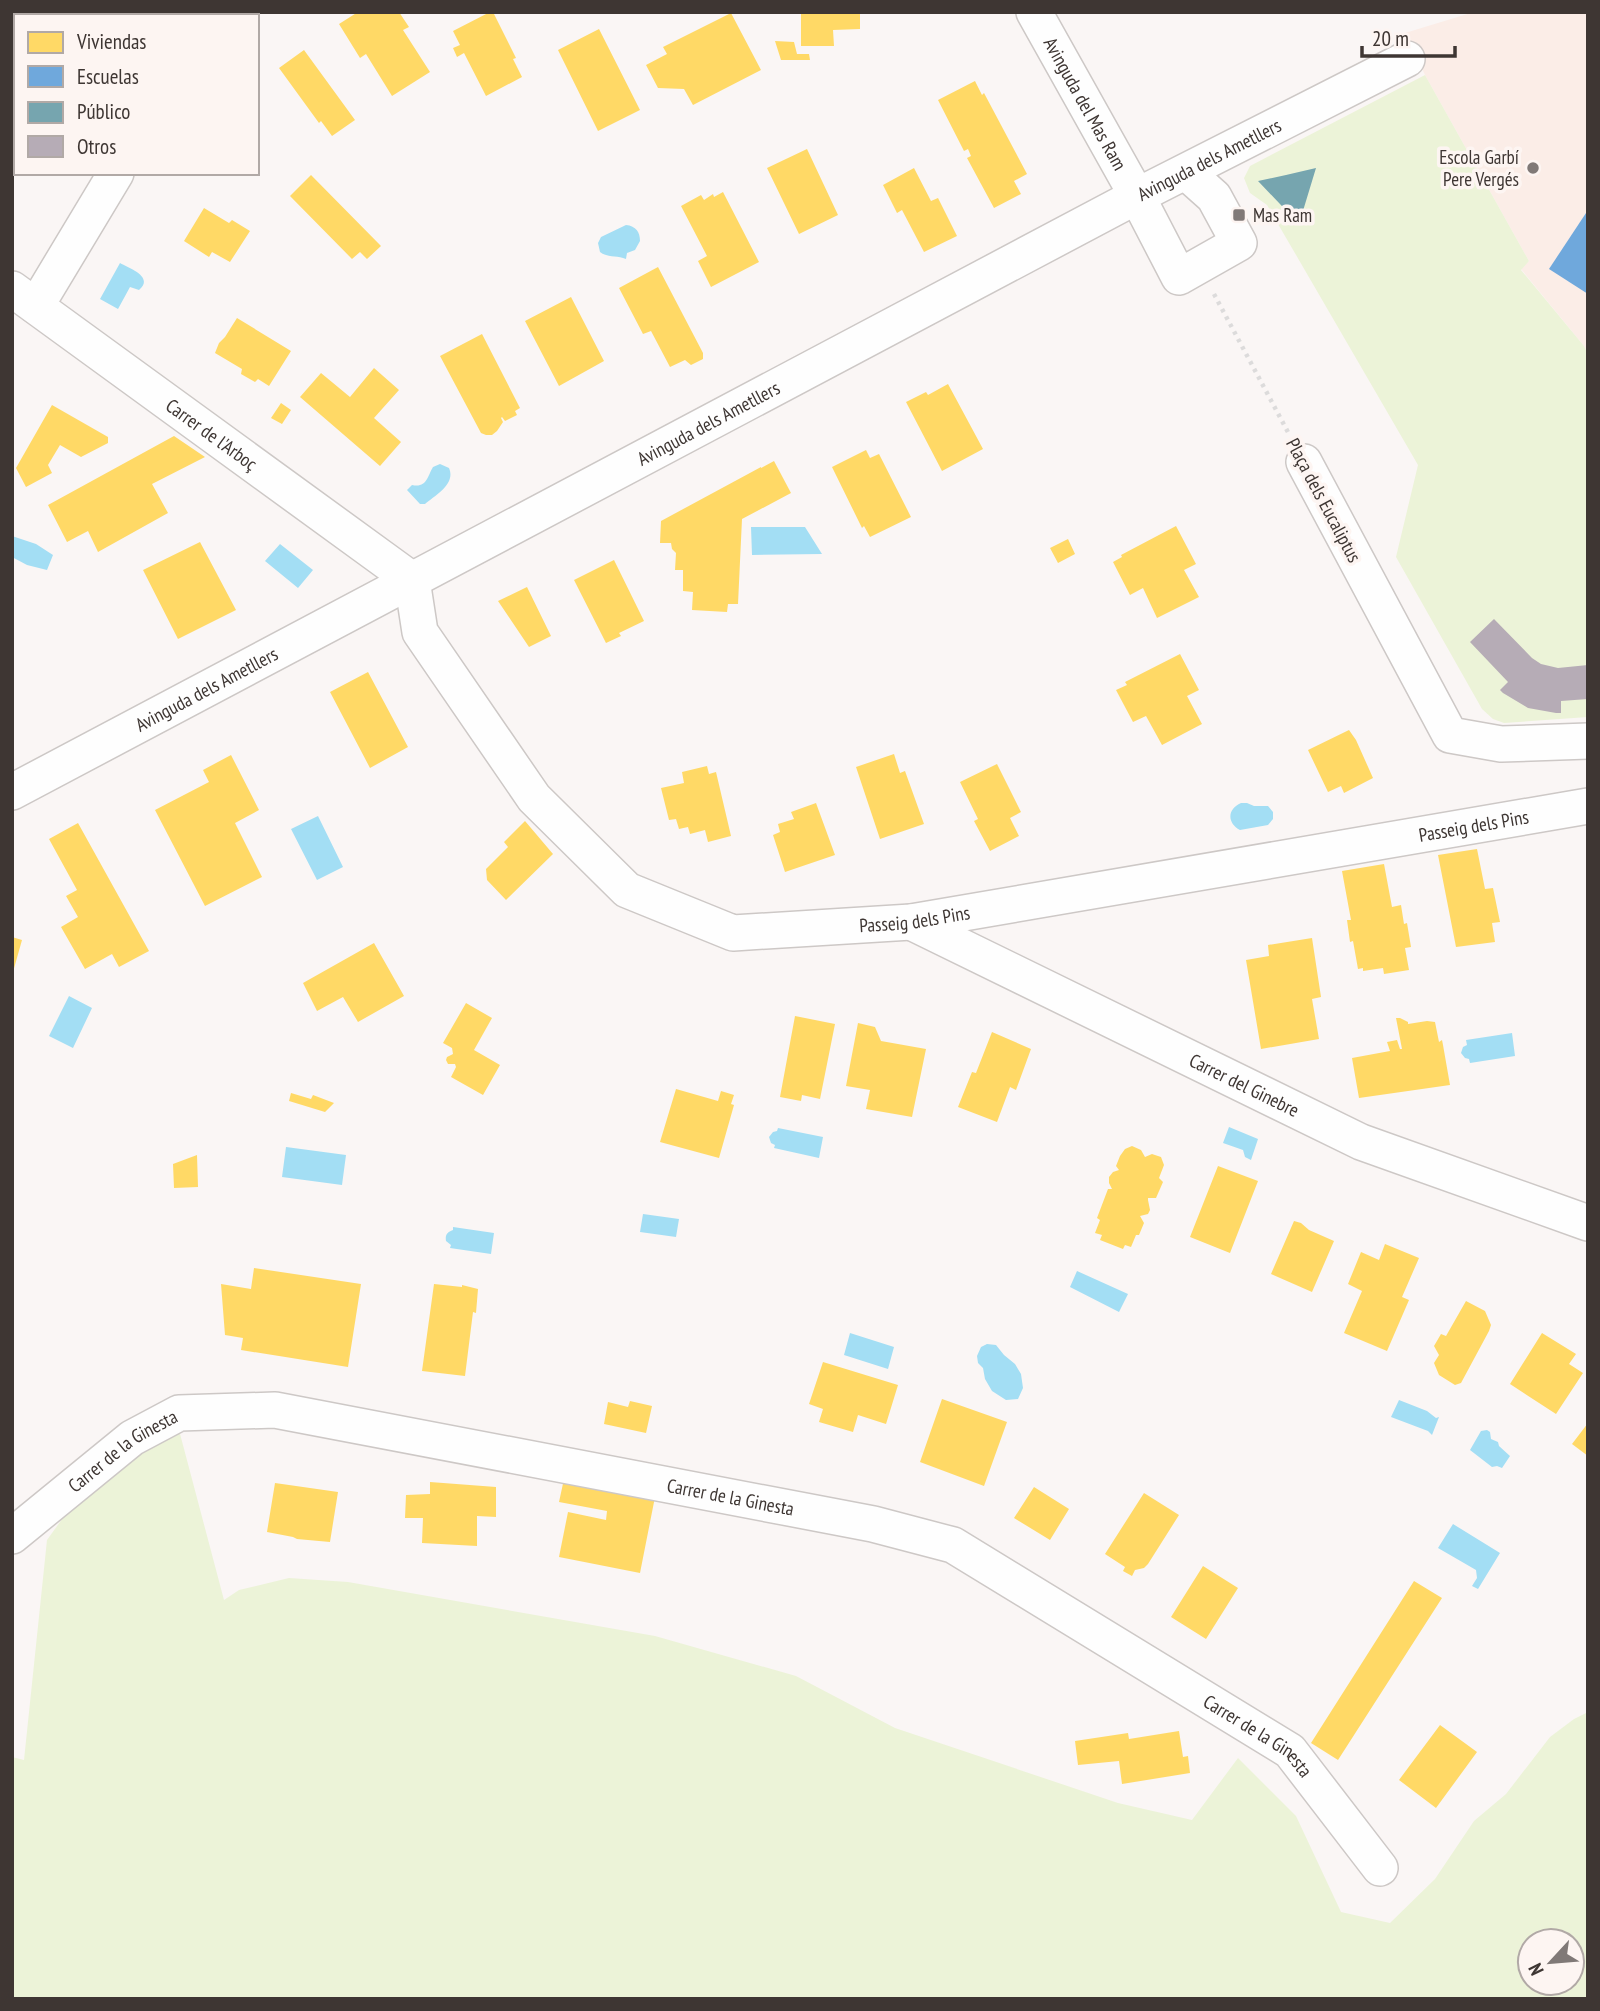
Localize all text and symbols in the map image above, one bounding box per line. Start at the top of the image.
legend [14,14,259,175]
scale bar [1362,14,1455,58]
text: 20 m [1372,25,1409,52]
text: Viviendas [76,28,146,55]
street label: Avinguda del Mas Ram [1039,33,1132,174]
text: Escuelas [77,63,139,90]
text: Público [77,98,130,125]
street label: Avinguda dels Ametllers [1133,113,1285,206]
text: Otros [77,133,116,160]
place label: Escola Garbí Pere Vergés [1439,145,1519,191]
marker: Escola Garbí Pere Vergés [1525,160,1541,176]
place label: Mas Ram [1253,203,1312,227]
marker: Mas Ram [1231,207,1247,223]
street label: Avinguda dels Ametllers [633,376,784,471]
street label: Carrer de l'Arboç [161,393,262,476]
street label: Plaça dels Eucaliptus [1281,434,1367,566]
street label: Avinguda dels Ametllers [131,641,282,737]
street label: Passeig dels Pins [1417,804,1530,847]
street label: Passeig dels Pins [859,900,972,937]
street label: Carrer del Ginebre [1185,1048,1303,1122]
street label: Carrer de la Ginesta [63,1404,181,1497]
street label: Carrer de la Ginesta [665,1473,796,1521]
street label: Carrer de la Ginesta [1199,1689,1318,1782]
north arrow [1516,1927,1586,1997]
text: N [1523,1960,1549,1979]

